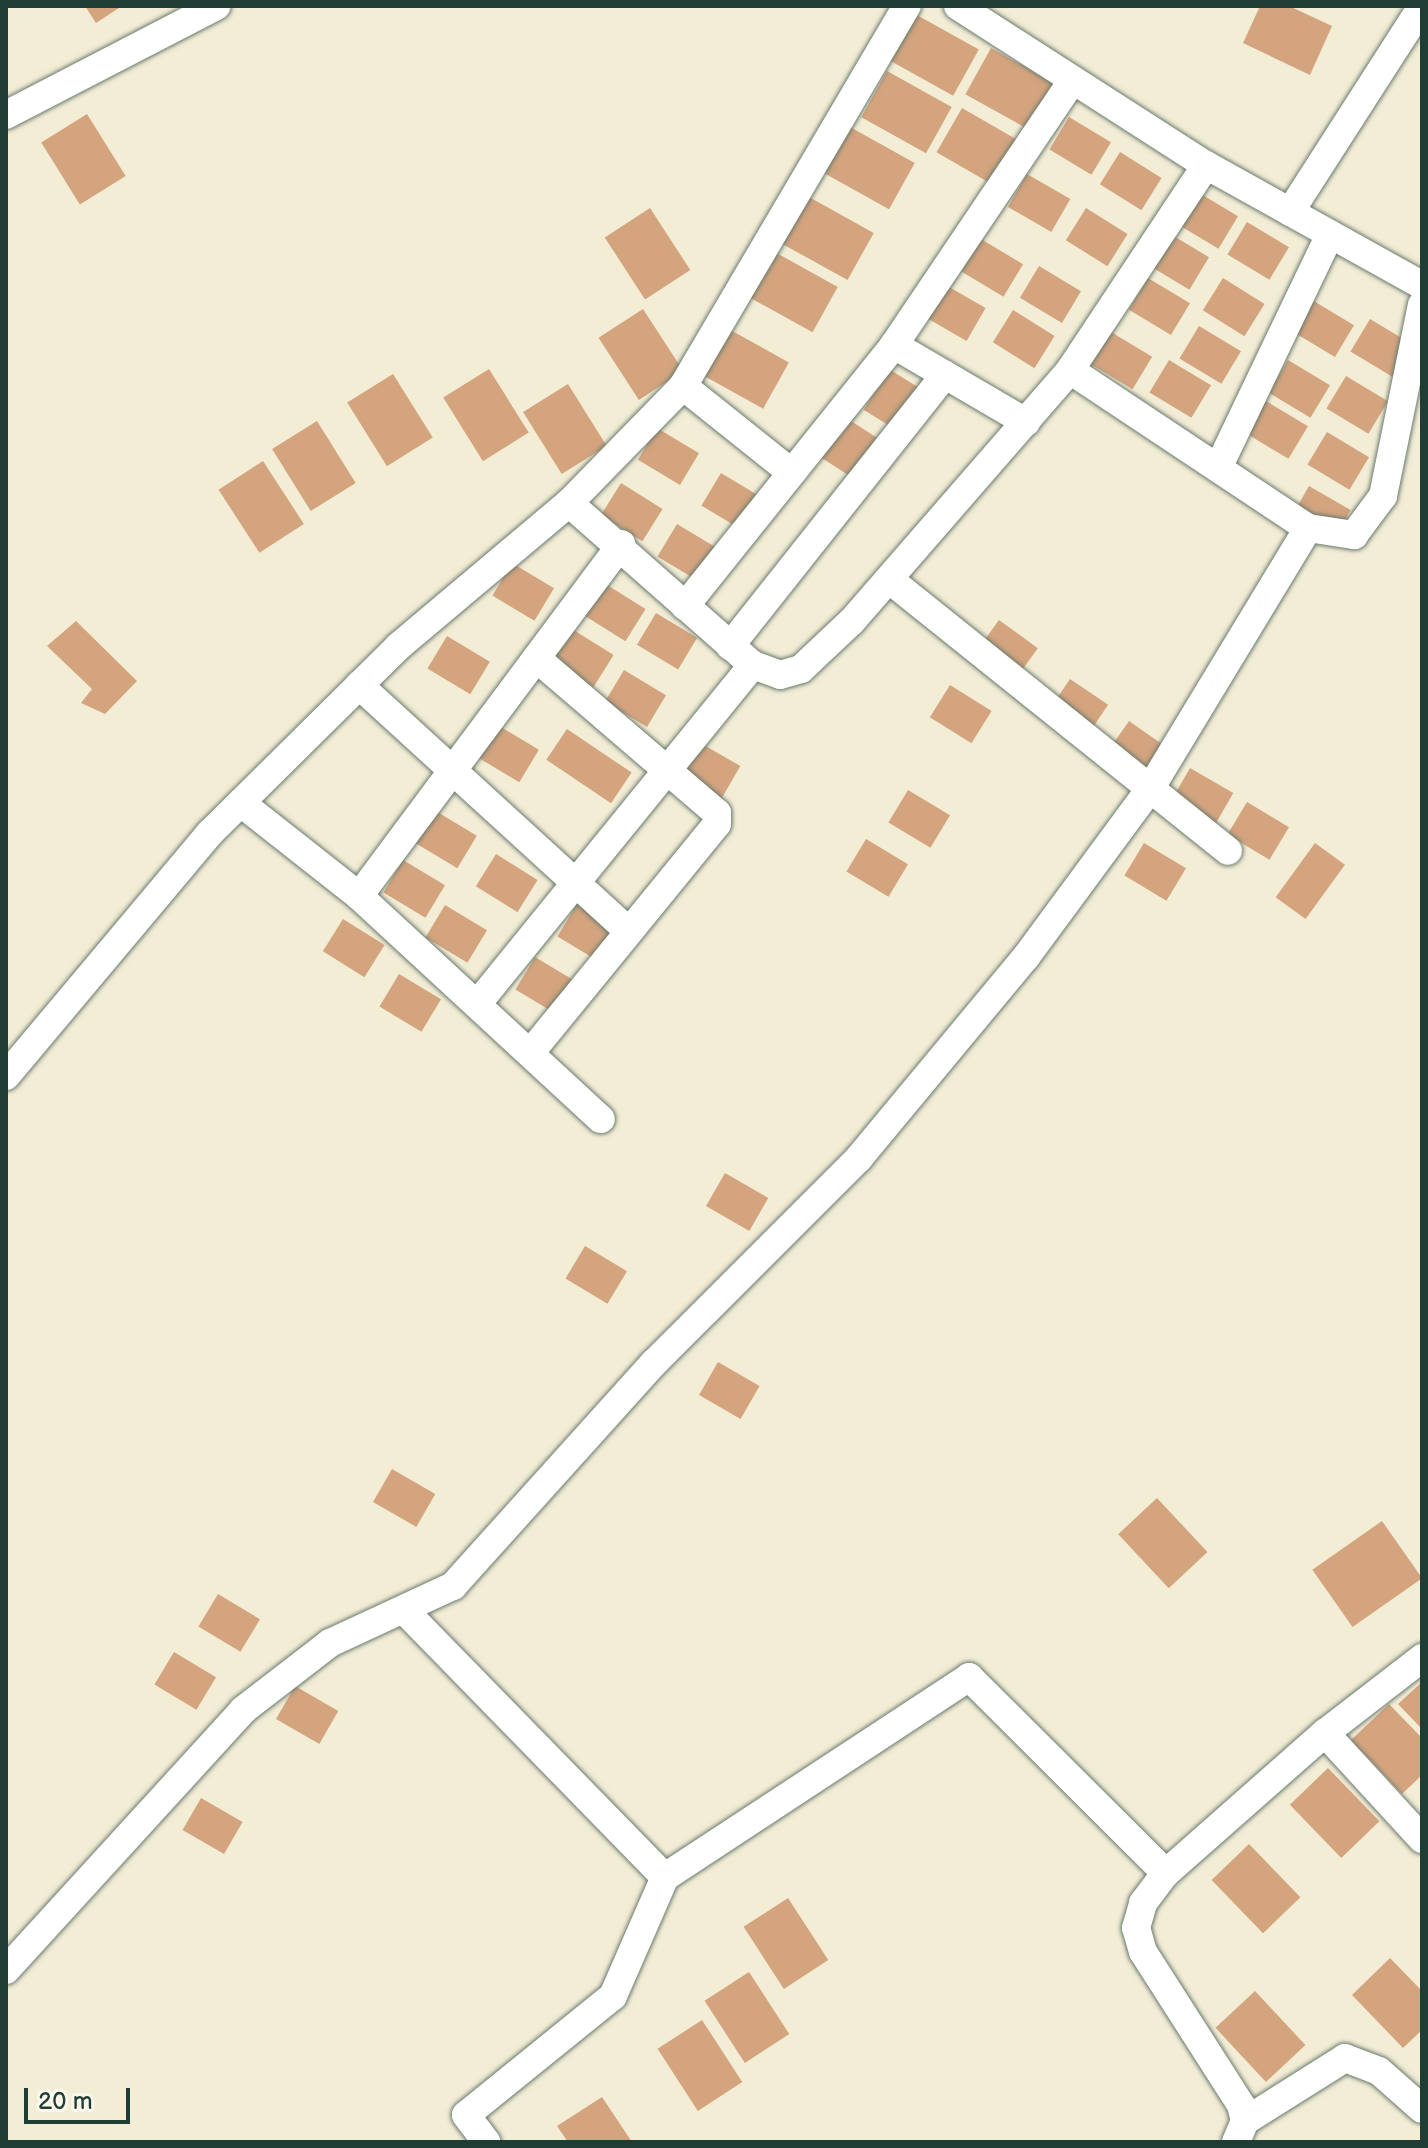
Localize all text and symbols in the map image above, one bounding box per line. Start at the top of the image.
scale bar [28,2072,134,2122]
text: 20 m [38,2087,93,2116]

